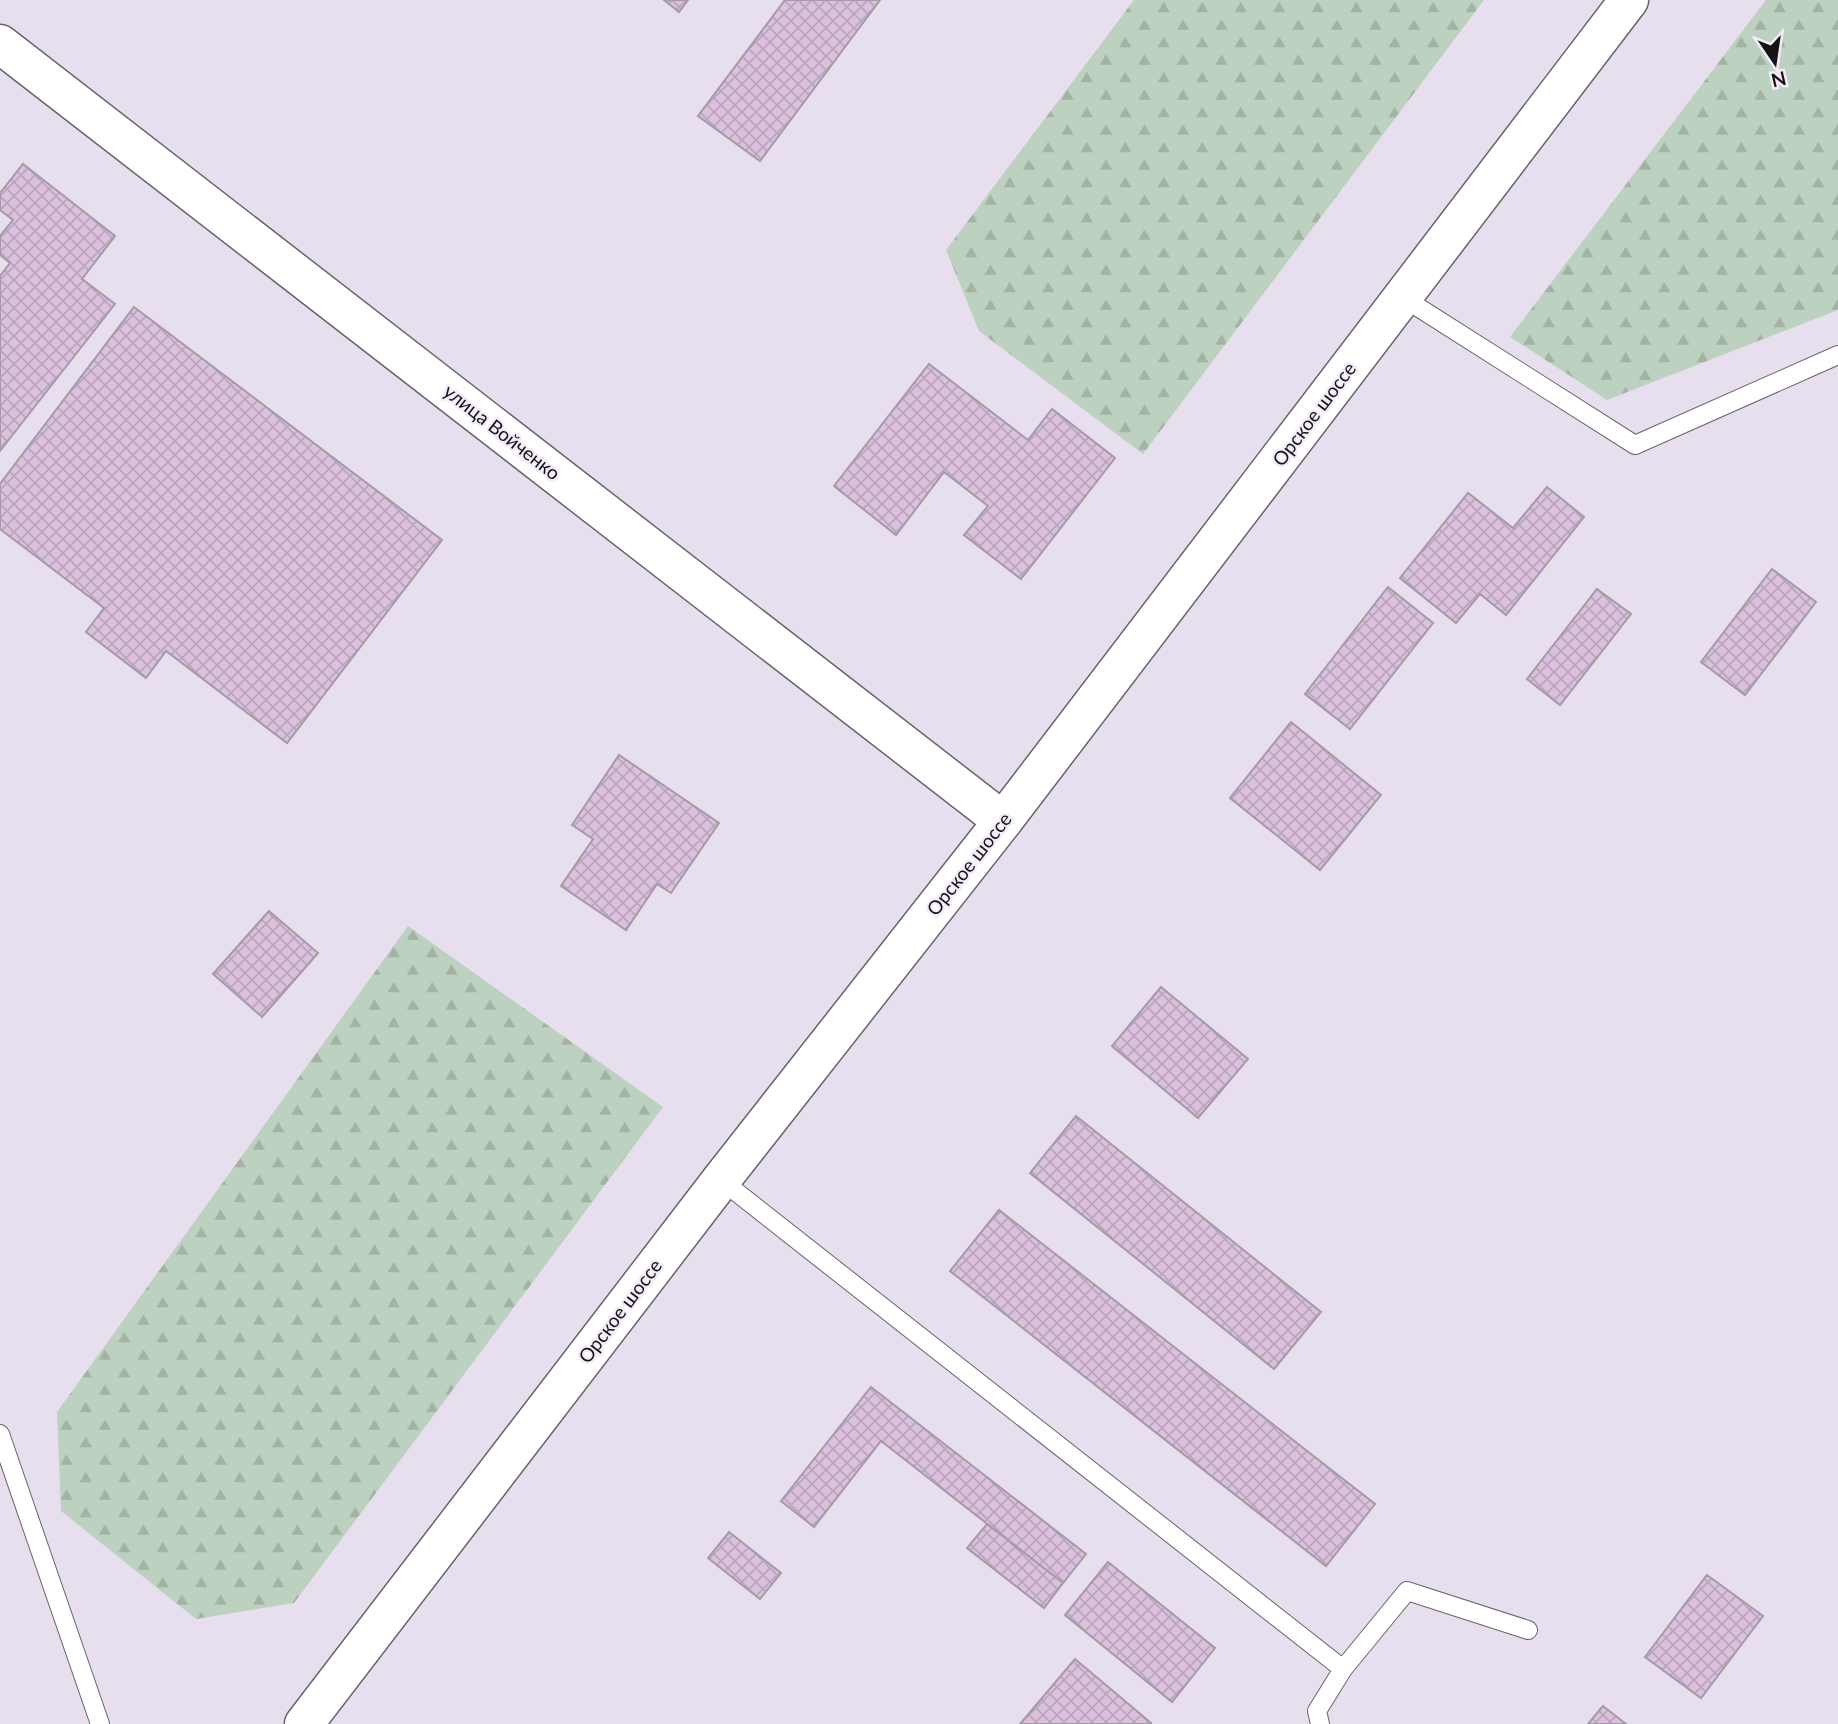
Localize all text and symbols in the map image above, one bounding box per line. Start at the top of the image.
north arrow [1740,28,1810,98]
text: N [1769,67,1789,93]
street label: Орское шоссе [1267,357,1360,470]
street label: улица Войченко [440,379,565,484]
street label: Орское шоссе [921,808,1016,920]
street label: Орское шоссе [573,1254,666,1367]

